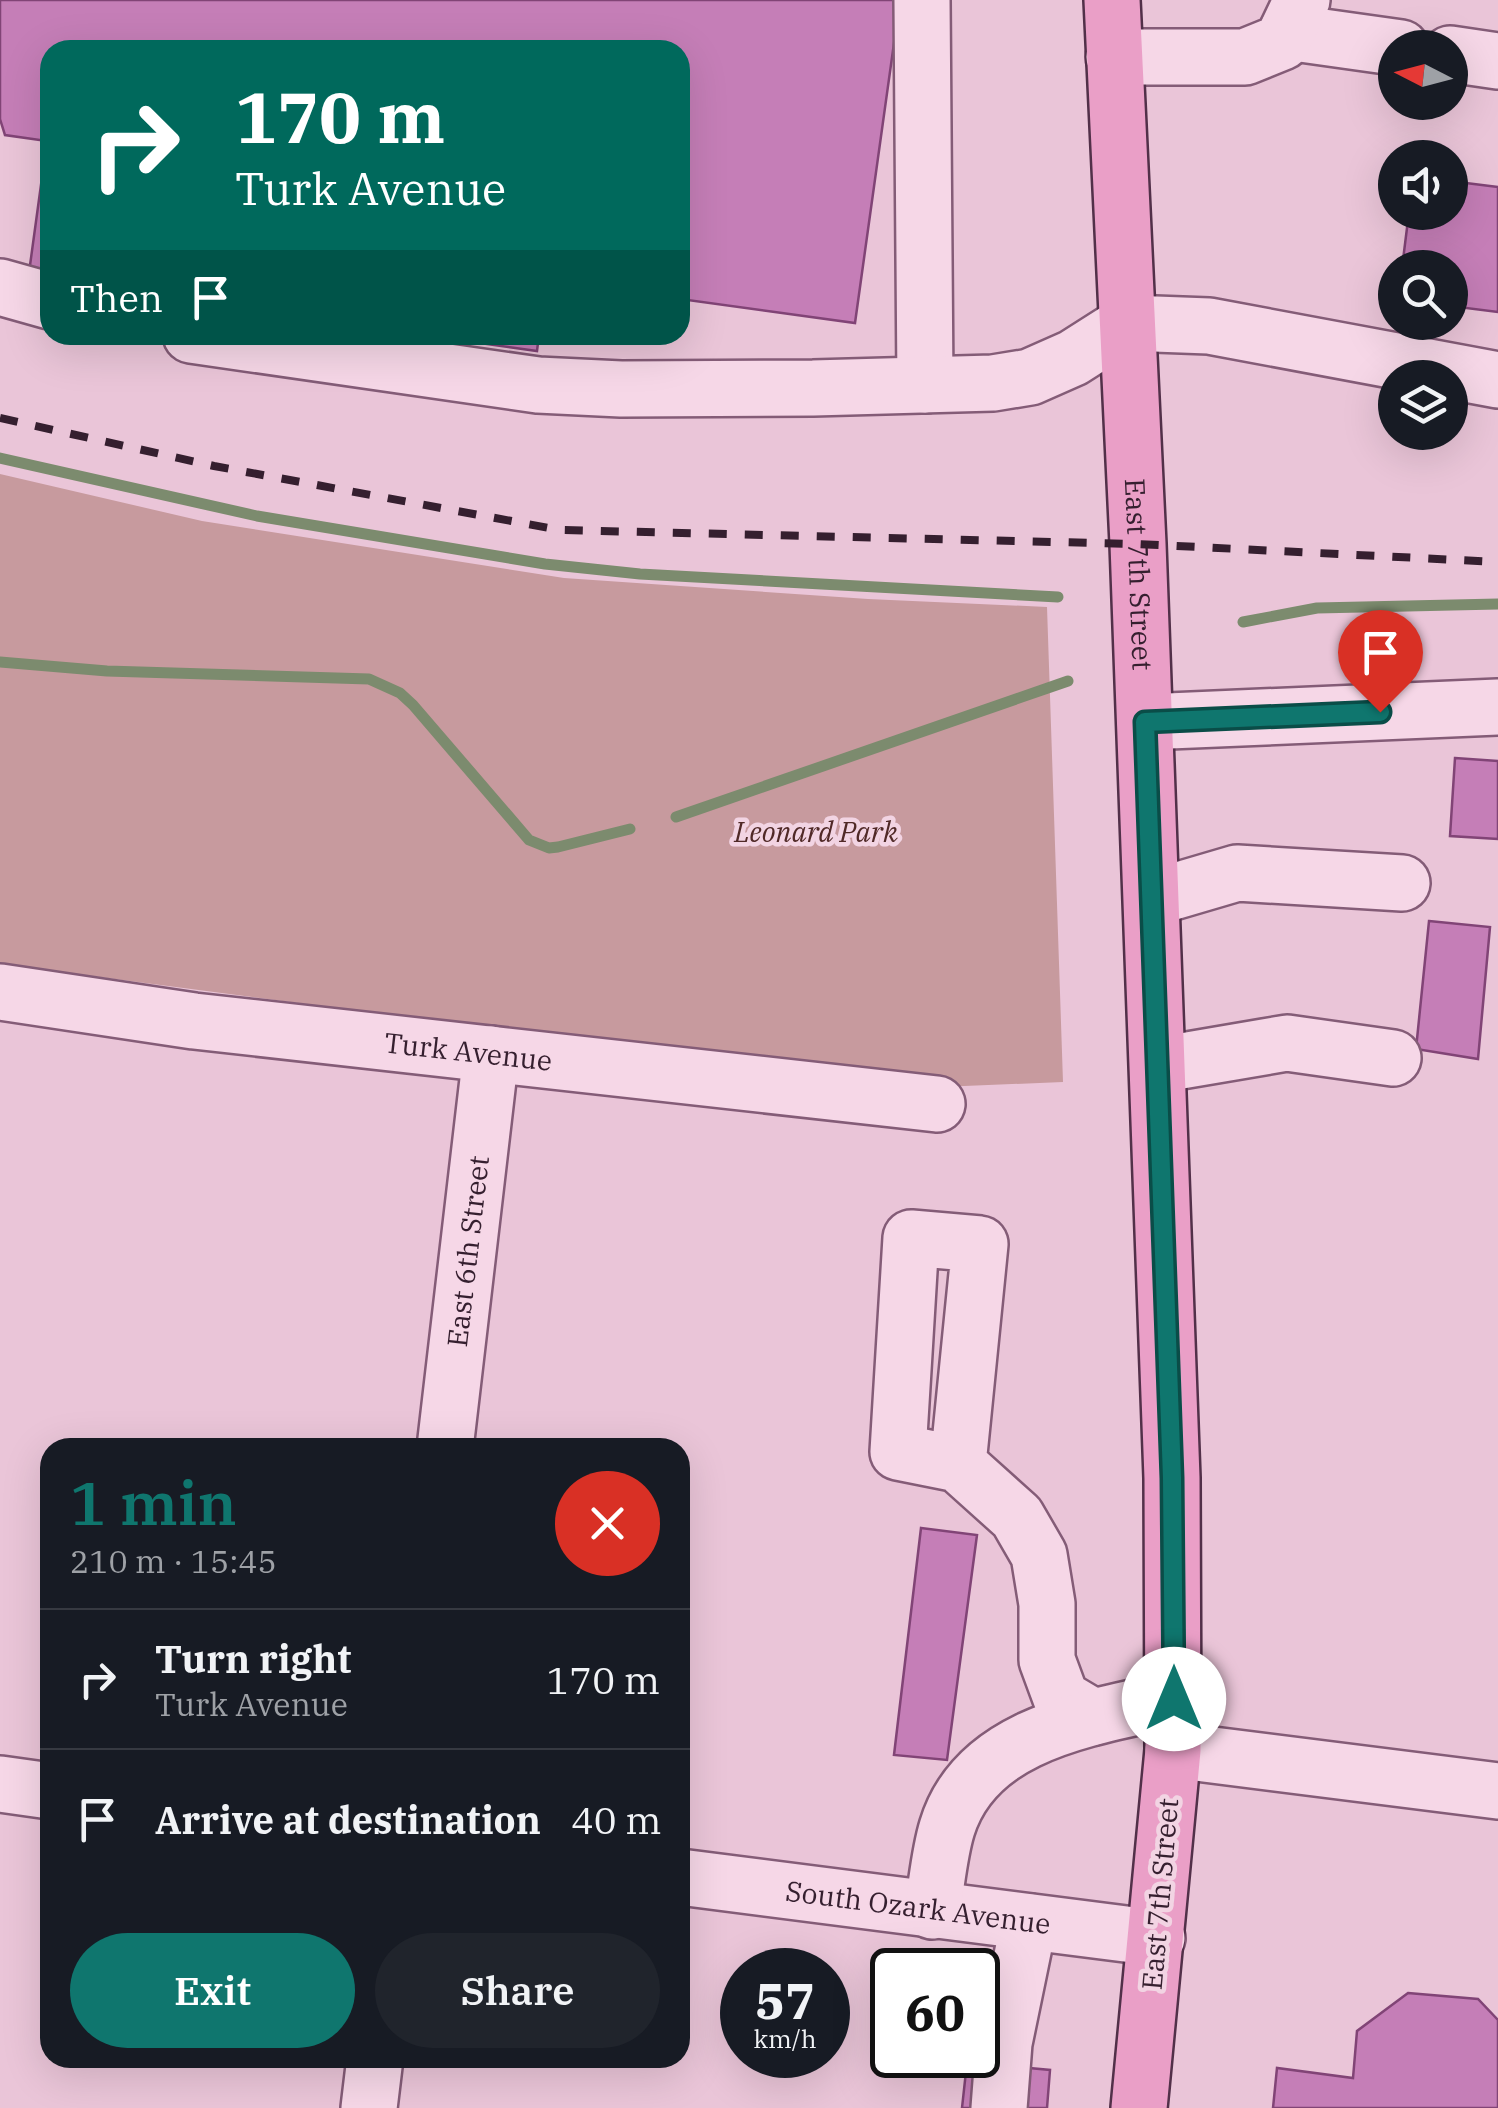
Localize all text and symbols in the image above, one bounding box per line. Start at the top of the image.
north arrow [1378,30,1468,120]
map controls [1378,30,1468,450]
text: 170 m [235,71,445,162]
icon: right [70,80,200,210]
button: sound [1378,140,1468,230]
text: Turk Avenue [235,159,506,217]
button: search [1378,250,1468,340]
icon: arrive [183,270,238,325]
text: Then [70,273,163,322]
button: layers [1378,360,1468,450]
street label: East 7th Street [1117,477,1162,671]
pin [1338,610,1423,713]
icon: arrive [1353,625,1408,680]
park label: Leonard Park [733,813,898,850]
street label: Turk Avenue [382,1023,554,1079]
street label: East 6th Street [438,1153,497,1349]
text: 1 min [70,1463,237,1542]
button: close [555,1471,660,1576]
text: 210 m · 15:45 [70,1540,277,1582]
text: Turn right [155,1634,351,1683]
position arrow [1122,1647,1226,1751]
icon: right [70,1652,125,1707]
text: 170 m [547,1655,660,1704]
text: Turk Avenue [155,1683,348,1725]
icon: arrive [70,1792,125,1847]
text: Arrive at destination [155,1795,541,1844]
text: 40 m [571,1795,662,1844]
street label: East 7th Street [1133,1796,1186,1991]
street label: South Ozark Avenue [783,1872,1053,1942]
button: Exit [70,1933,355,2048]
button: Share [375,1933,660,2048]
speed limit sign: 60 [870,1948,1000,2078]
text: 57 [755,1968,815,2033]
text: km/h [753,2022,817,2055]

